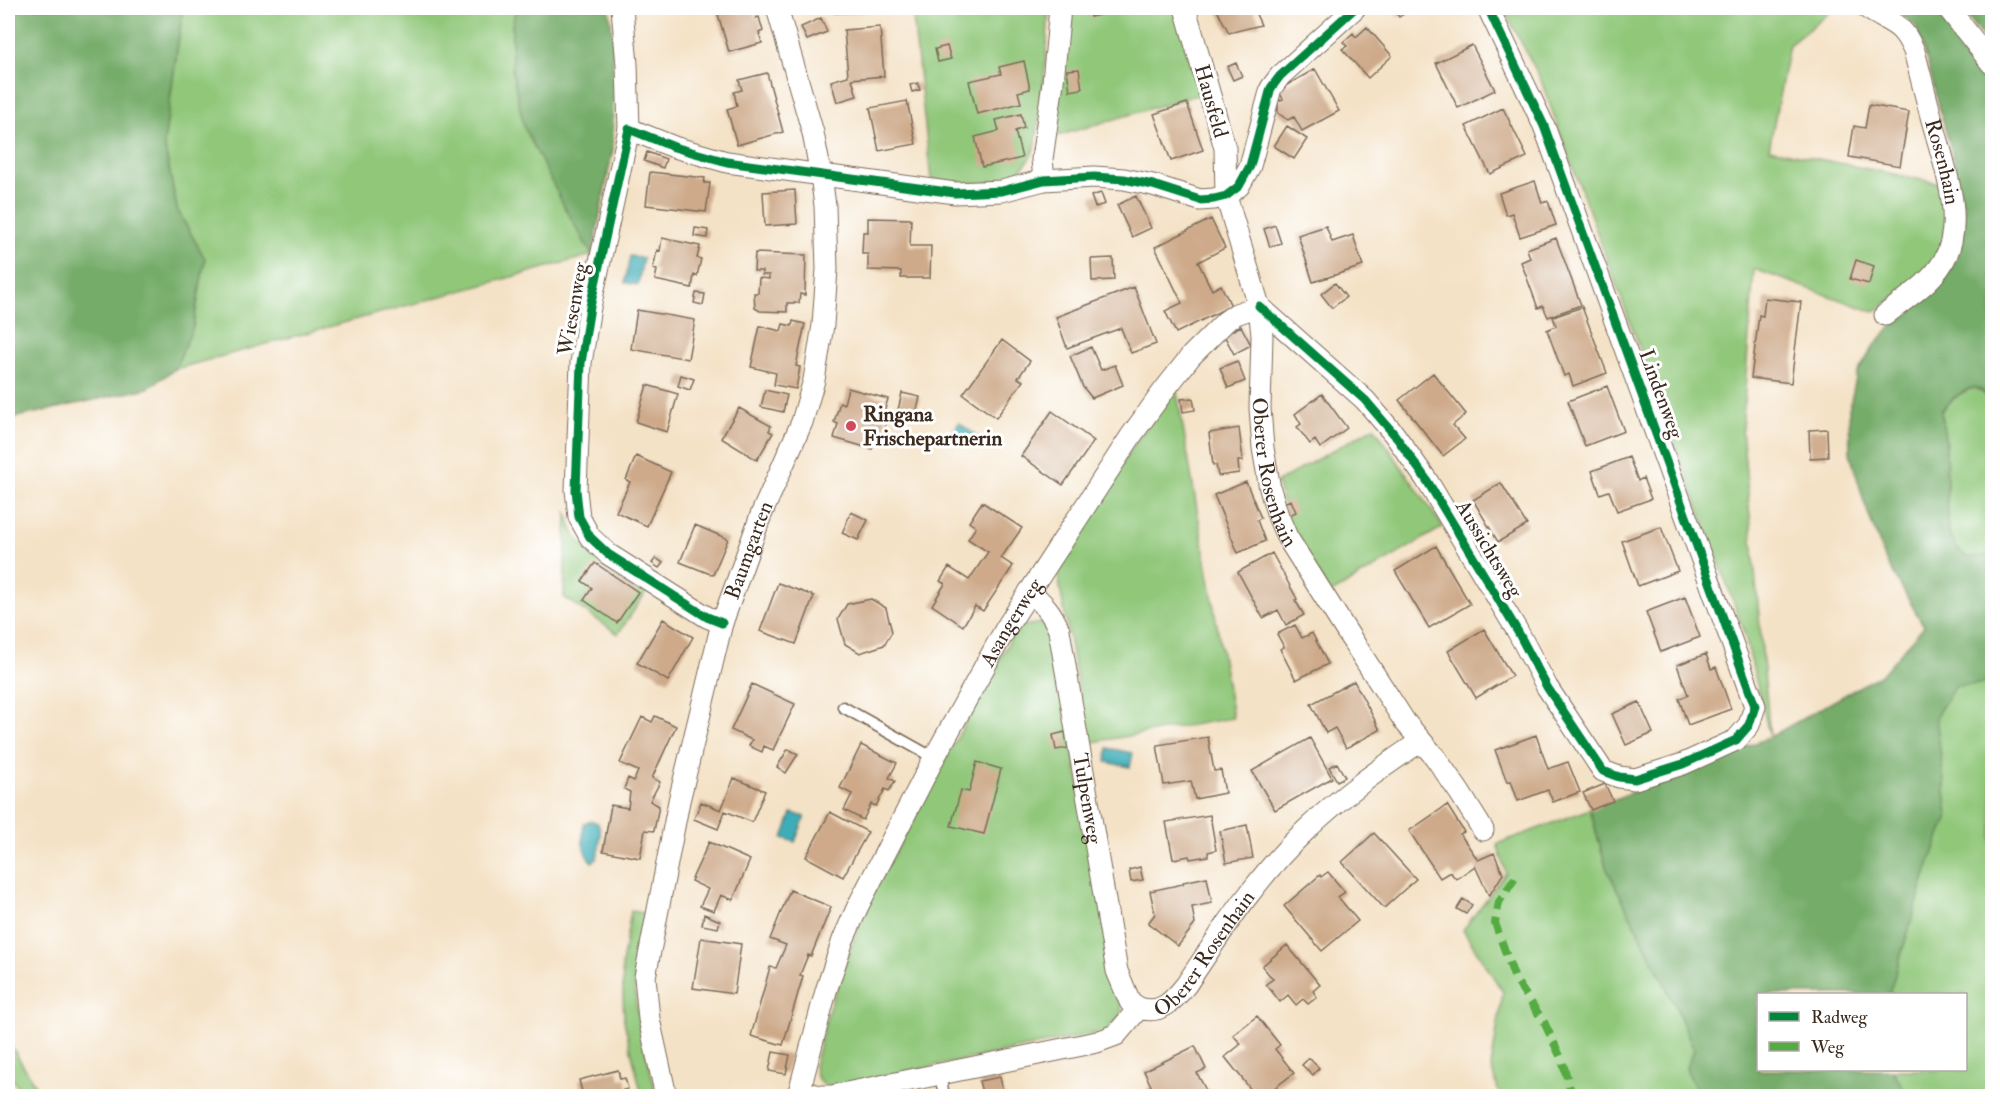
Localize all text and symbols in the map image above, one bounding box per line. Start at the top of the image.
street label: Hausfeld [1188,61,1234,141]
street label: Rosenhain [1919,116,1966,207]
street label: Wiesenweg [551,260,595,359]
street label: Lindenweg [1632,346,1690,443]
street label: Oberer Rosenhain [1246,397,1304,552]
place label: Ringana Frischepartnerin [863,401,1002,452]
marker: Ringana Frischepartnerin [844,419,858,433]
street label: Aussichtsweg [1449,494,1529,603]
street label: Baumgarten [718,496,779,603]
street label: Asangerweg [973,572,1049,672]
street label: Tulpenweg [1067,751,1109,847]
street label: Oberer Rosenhain [1149,885,1261,1023]
legend [1757,993,1967,1071]
text: Radweg [1811,1006,1869,1029]
text: Weg [1810,1036,1845,1059]

